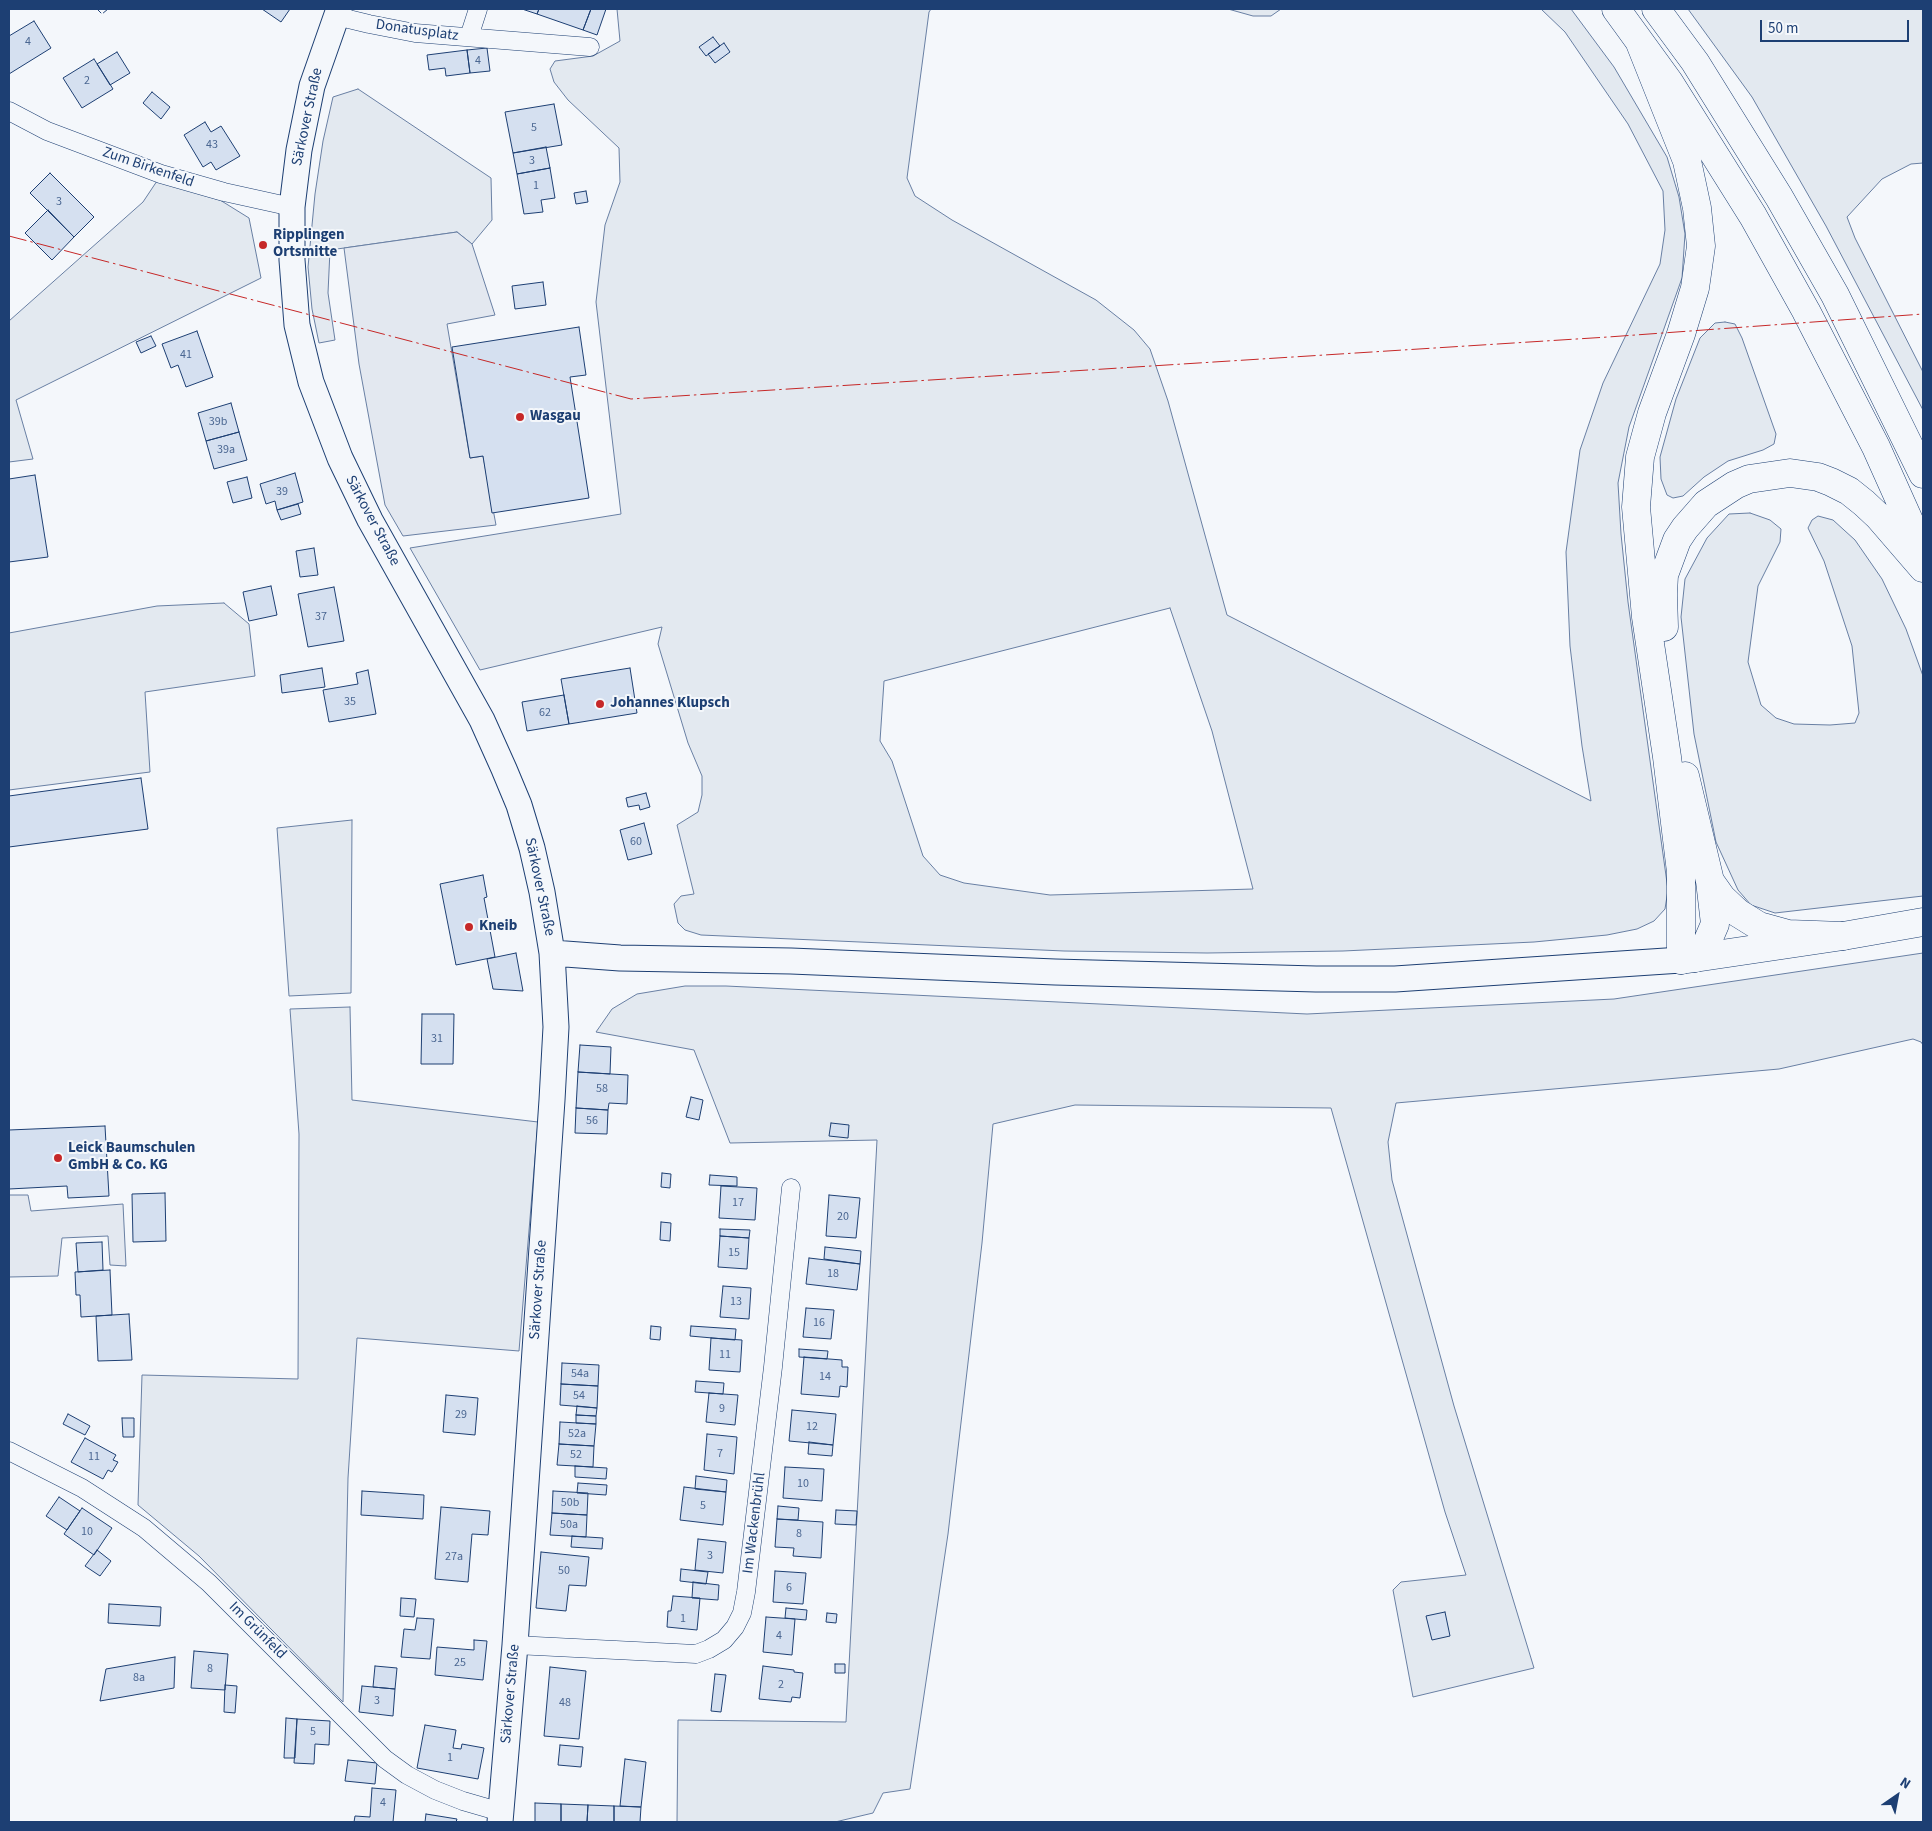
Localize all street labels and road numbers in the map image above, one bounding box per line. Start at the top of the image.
street label: Donatusplatz [374,16,460,46]
street label: Särkover Straße [289,66,327,168]
street label: Zum Birkenfeld [100,144,196,192]
street label: Särkover Straße [341,473,403,569]
street label: Särkover Straße [520,836,558,938]
street label: Särkover Straße [527,1240,551,1340]
street label: Im Wackenbrühl [740,1471,770,1575]
street label: Im Grünfeld [224,1598,290,1664]
street label: Särkover Straße [498,1643,524,1745]

